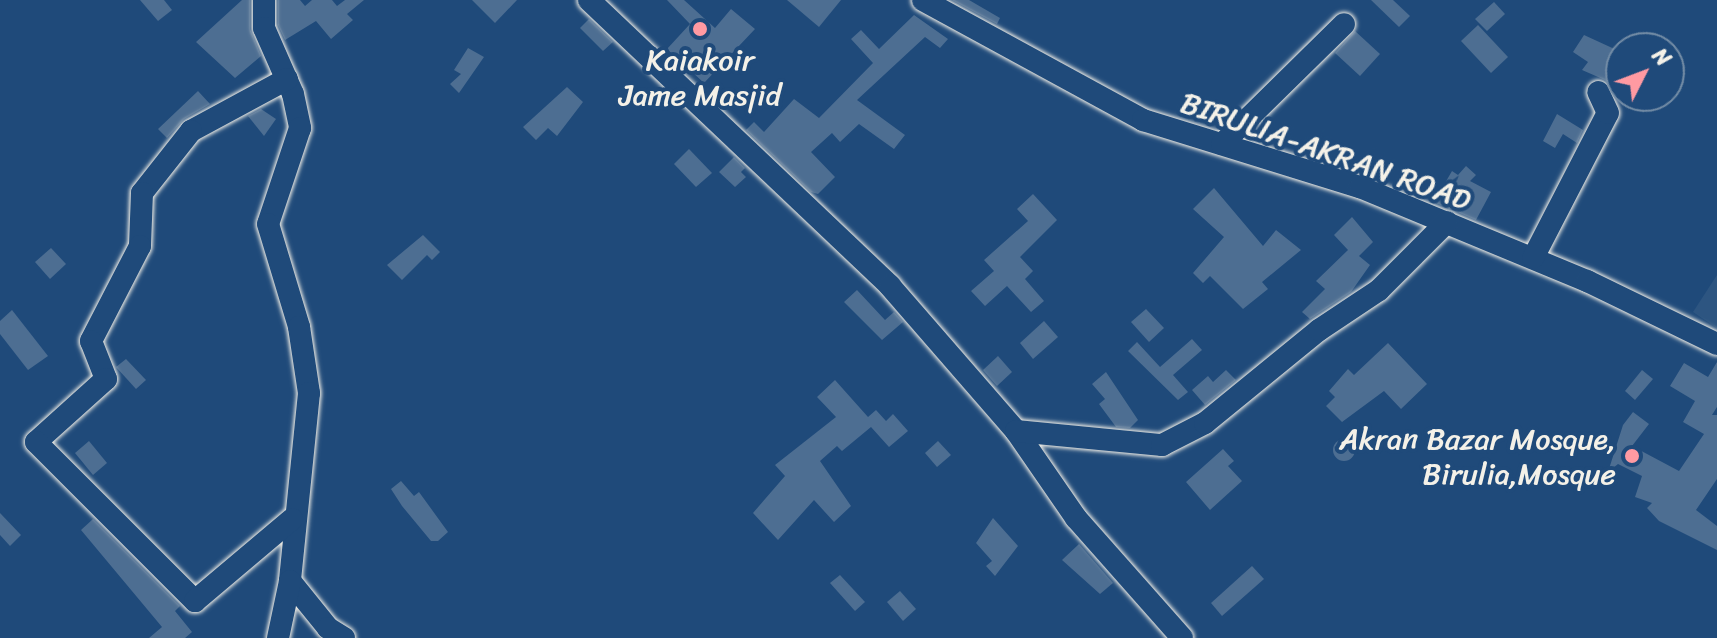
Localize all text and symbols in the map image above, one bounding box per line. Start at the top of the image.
marker: Kaiakoir Jame Masjid [691,20,709,38]
north arrow [1605,32,1685,112]
text: N [1642,38,1681,76]
place label: Kaiakoir Jame Masjid [619,42,781,112]
street label: BIRULIA-AKRAN ROAD [1176,84,1476,218]
place label: Akran Bazar Mosque, Birulia,Mosque [1339,421,1616,492]
marker: Akran Bazar Mosque, Birulia,Mosque [1623,447,1641,465]

